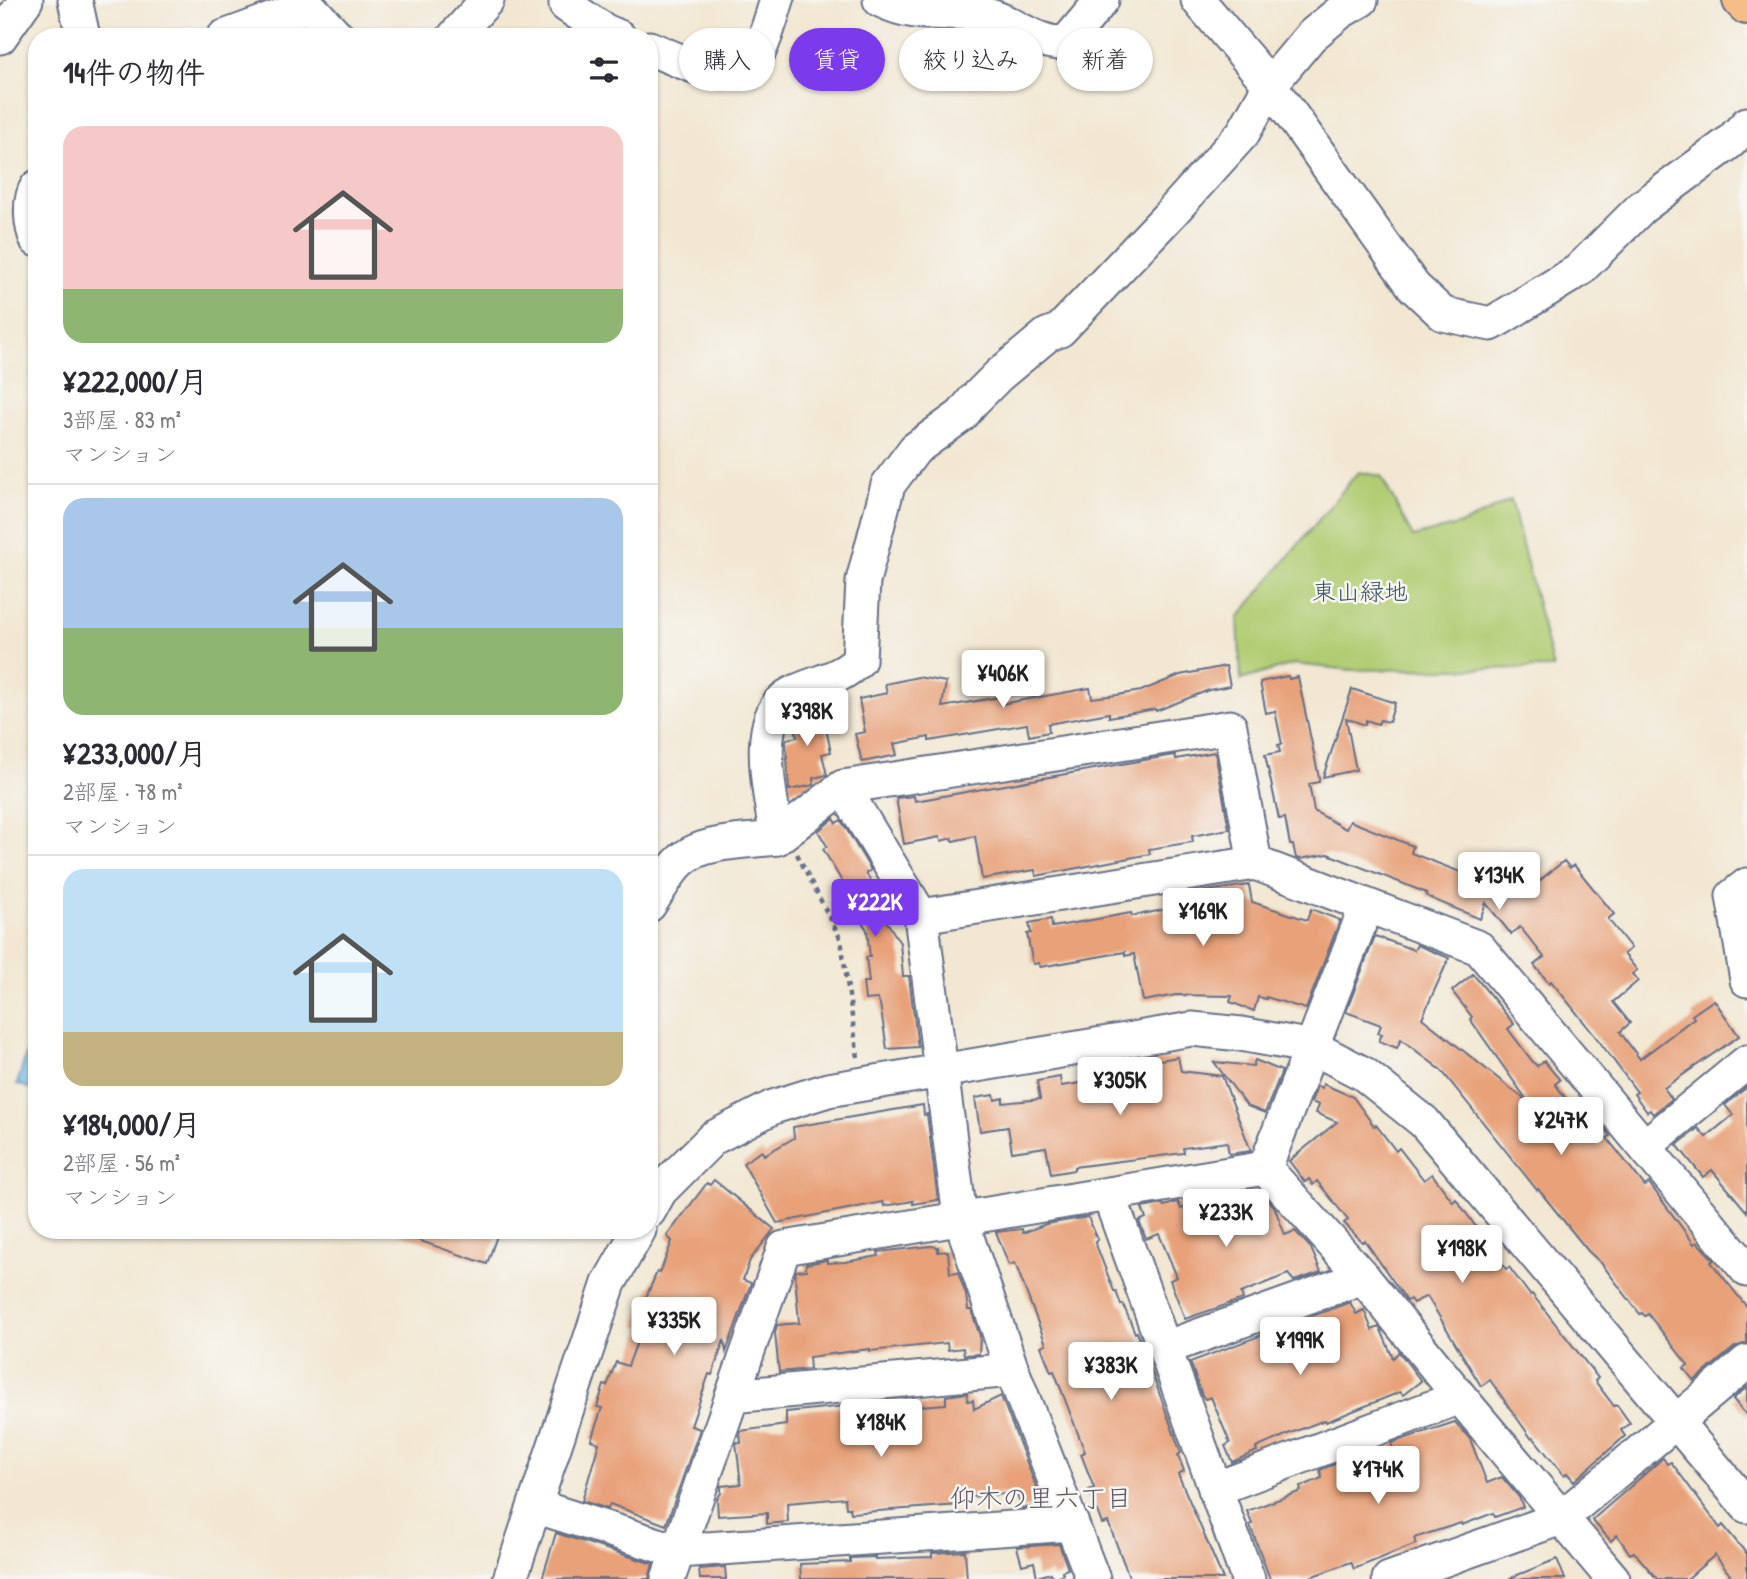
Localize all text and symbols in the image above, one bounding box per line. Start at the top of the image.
chip: 購入 [679,28,775,91]
chip: 賃貸 [789,28,885,91]
chip: 絞り込み [899,28,1043,91]
chip: 新着 [1057,28,1153,91]
icon: filters [585,51,623,89]
text: 14件の物件 [63,52,205,92]
icon: home [280,172,406,298]
text: ¥222,000/月 [63,361,208,401]
text: 3部屋 · 83 m² [63,404,181,435]
text: マンション [63,438,177,469]
icon: home [280,544,406,670]
park label: 東山緑地 [1312,575,1408,607]
pin: ¥406K [954,650,1052,710]
text: ¥406K [978,657,1028,688]
pin: ¥398K [758,688,856,748]
text: ¥398K [781,695,833,726]
text: ¥233,000/月 [63,733,207,773]
text: 2部屋 · 78 m² [63,776,183,807]
text: マンション [63,810,177,841]
pin: ¥134K [1450,852,1548,912]
text: ¥134K [1474,859,1524,890]
pin: ¥222K [826,880,924,939]
text: ¥222K [848,886,903,917]
pin: ¥169K [1154,888,1252,948]
text: ¥169K [1179,895,1227,926]
icon: home [280,915,406,1041]
pin: ¥305K [1071,1058,1169,1117]
text: ¥305K [1093,1064,1147,1095]
pin: ¥247K [1512,1098,1610,1157]
text: ¥184,000/月 [63,1104,201,1144]
text: ¥247K [1534,1104,1588,1135]
text: 2部屋 · 56 m² [63,1147,180,1178]
text: マンション [63,1181,177,1212]
pin: ¥233K [1177,1190,1275,1249]
text: ¥233K [1199,1196,1253,1227]
pin: ¥198K [1413,1226,1511,1285]
text: ¥198K [1437,1232,1487,1263]
pin: ¥335K [625,1298,723,1357]
text: ¥335K [647,1304,701,1335]
pin: ¥199K [1251,1318,1349,1377]
text: ¥199K [1276,1324,1324,1355]
pin: ¥383K [1062,1342,1160,1402]
text: ¥383K [1084,1349,1138,1380]
pin: ¥184K [832,1400,930,1459]
text: ¥184K [856,1406,906,1437]
pin: ¥174K [1329,1446,1427,1506]
text: ¥174K [1352,1453,1404,1484]
district label: 仰木の里六丁目 [950,1480,1132,1515]

